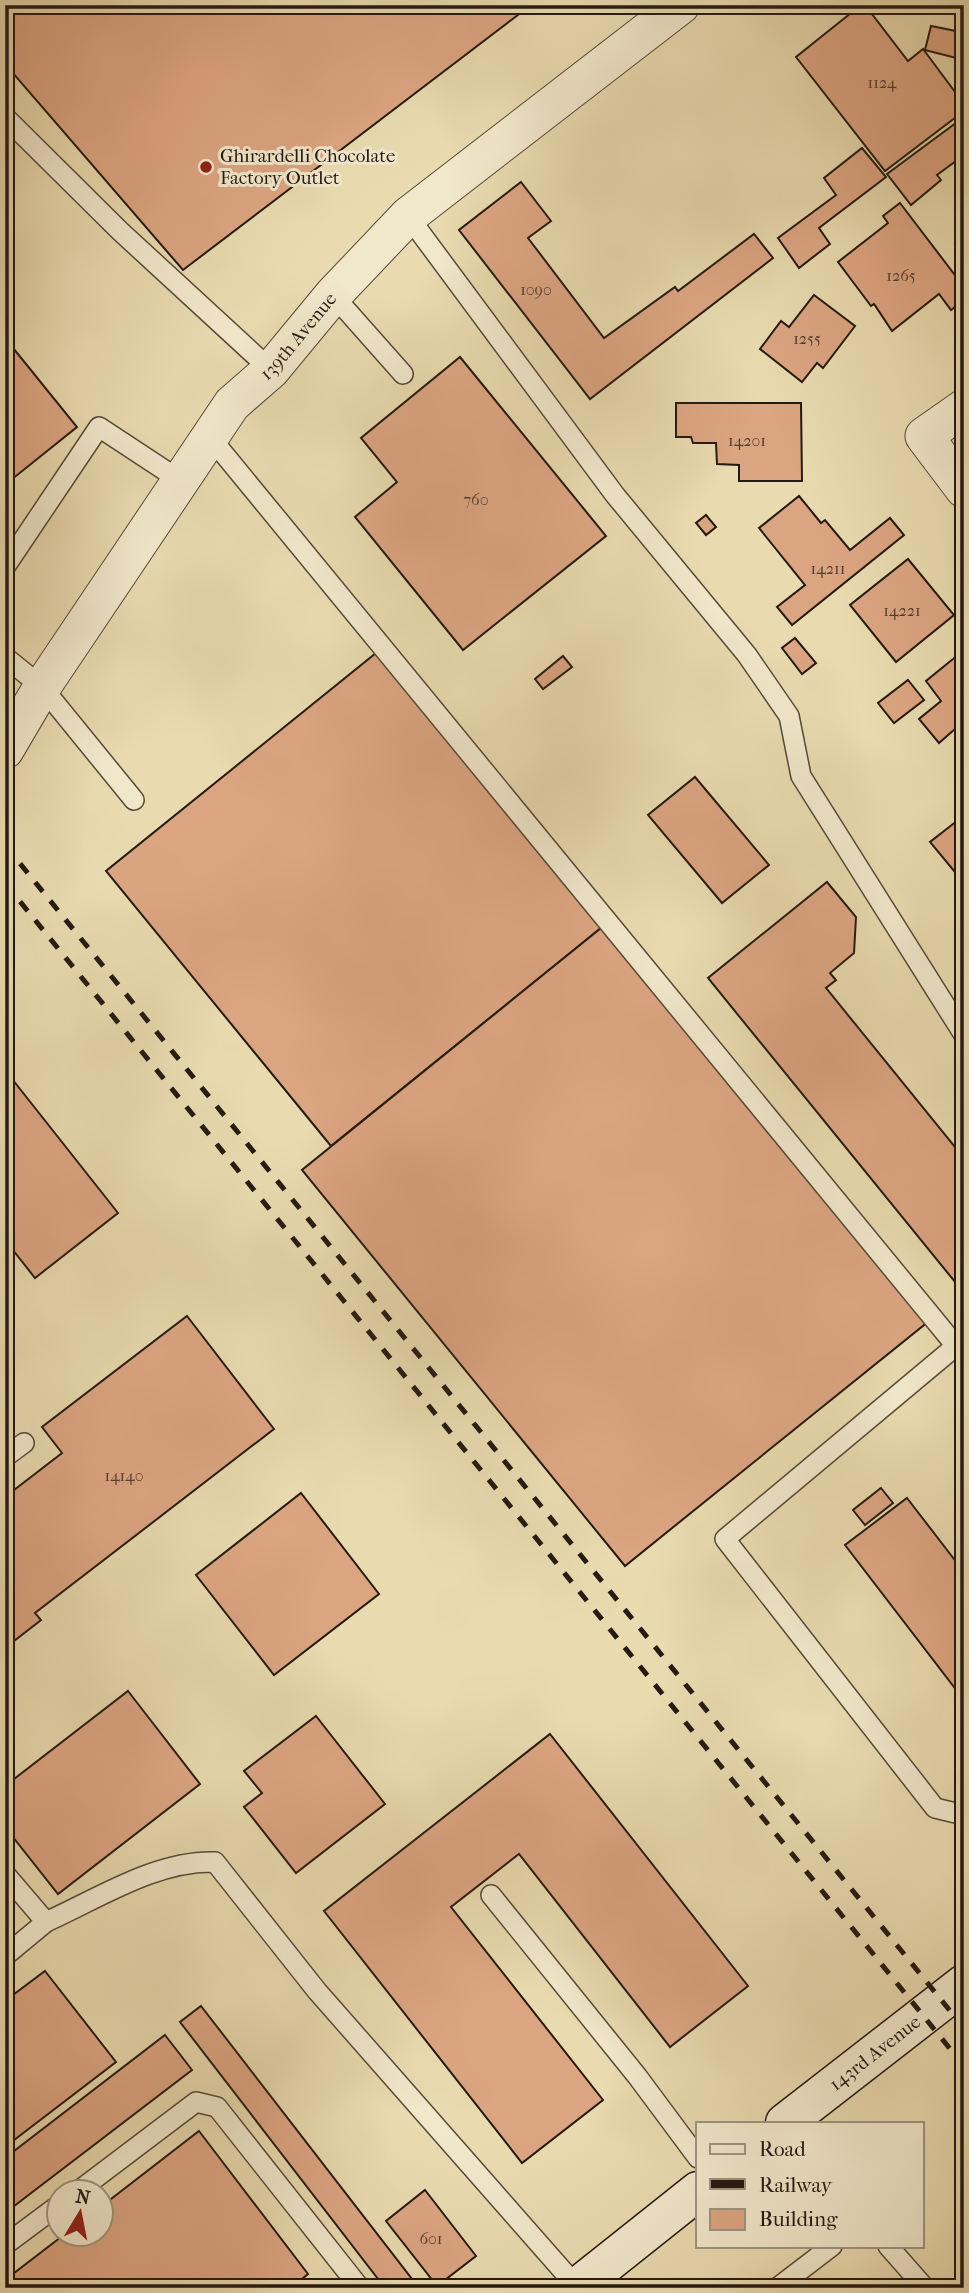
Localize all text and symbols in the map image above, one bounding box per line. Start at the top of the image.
house number: 1124 [867,73,897,92]
place label: Ghirardelli Chocolate Factory Outlet [220,145,395,189]
marker: Ghirardelli Chocolate Factory Outlet [198,159,214,175]
house number: 1265 [886,266,916,285]
house number: 1090 [520,280,552,299]
street label: 139th Avenue [256,288,341,385]
house number: 1255 [793,329,821,348]
house number: 14201 [728,431,766,450]
house number: 760 [463,490,489,509]
house number: 14211 [811,559,845,578]
house number: 14221 [883,601,921,620]
house number: 14140 [104,1466,144,1485]
street label: 143rd Avenue [825,2011,925,2095]
legend [696,2122,923,2248]
text: Road [759,2137,806,2161]
text: Railway [759,2173,833,2197]
north arrow [46,2178,116,2248]
text: N [74,2185,92,2209]
text: Building [759,2207,838,2231]
house number: 601 [419,2229,443,2248]

